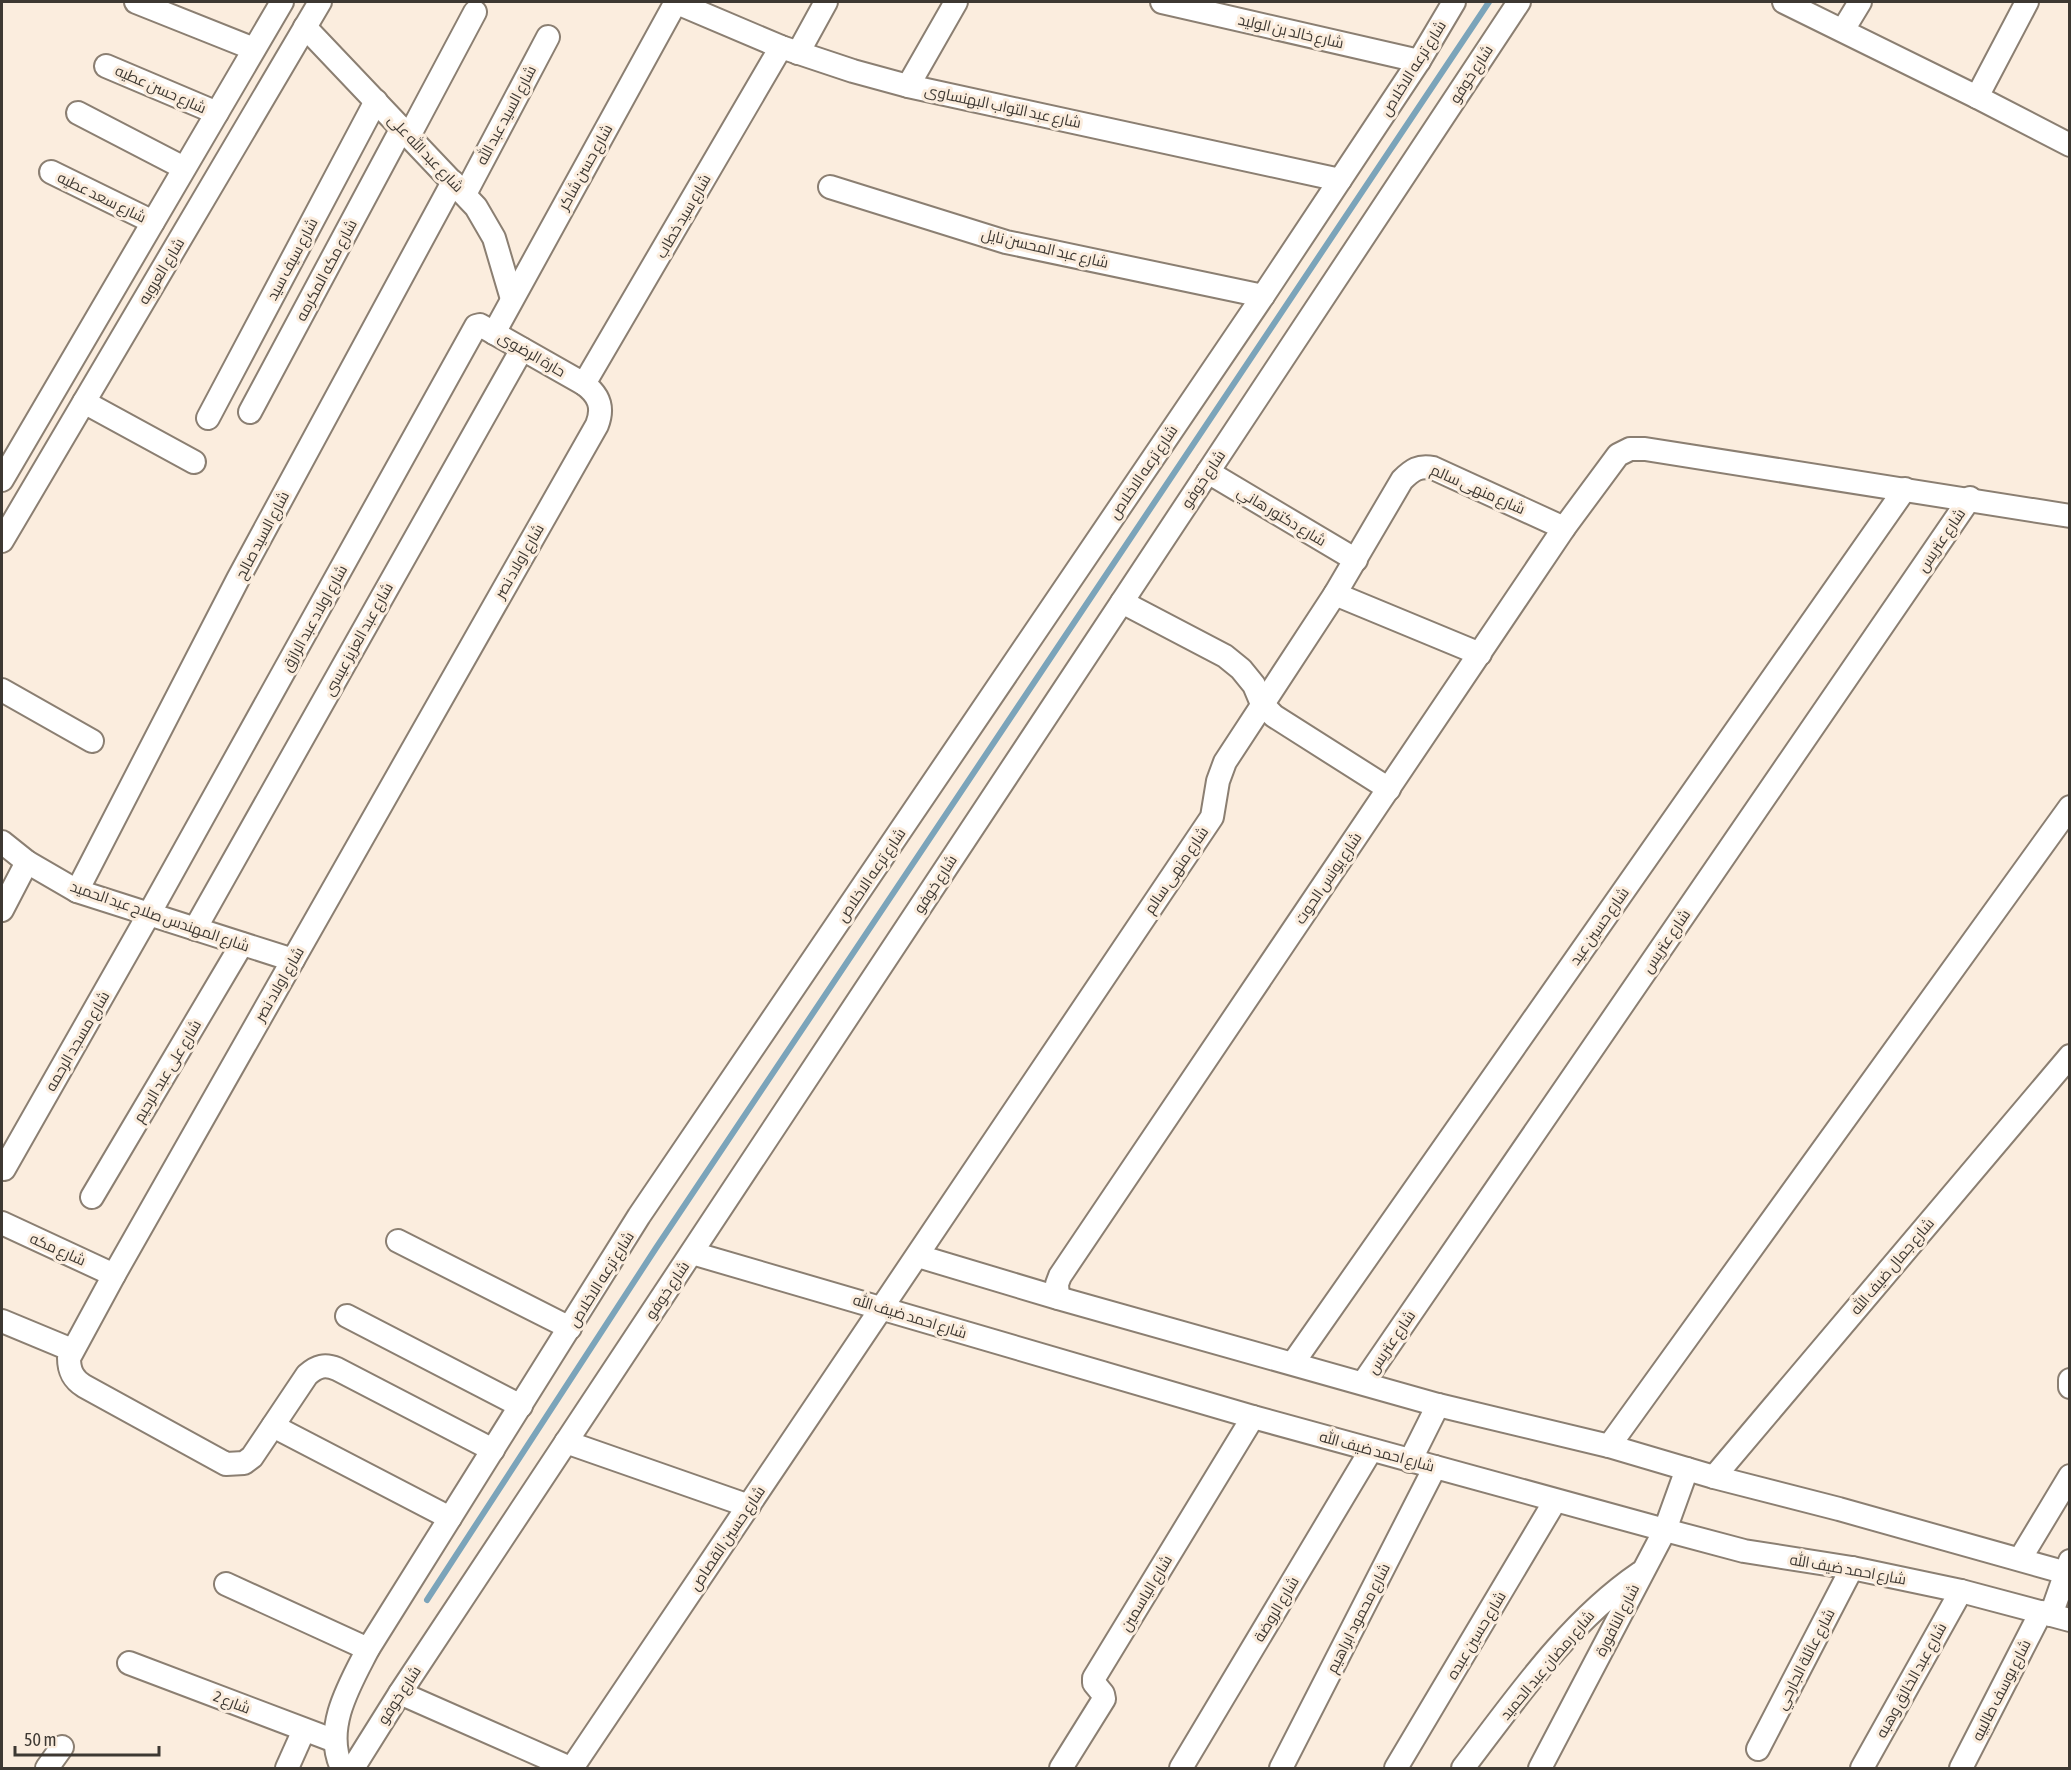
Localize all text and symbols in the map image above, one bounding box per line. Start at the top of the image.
street label: شارع خالد بن الوليد [1236,11,1346,54]
street label: شارع ترعه الاخلاص [1377,17,1452,120]
street label: شارع خوفو [1446,42,1499,108]
street label: شارع حسن عطيه [112,61,209,119]
street label: شارع السيد عبد الله [472,62,542,169]
street label: شارع عبد التواب البهنساوى [923,81,1083,134]
street label: شارع عبد الله على [383,110,468,197]
street label: شارع حسن شاكر [554,121,618,215]
street label: شارع سعد عطيه [54,168,149,228]
street label: شارع سيد خطاب [652,171,716,262]
street label: شارع سيف سيد [263,215,323,304]
street label: شارع مكه المكرمه [292,216,363,325]
street label: شارع عبد المحسن نايل [979,225,1110,274]
street label: شارع العروبه [135,235,190,309]
street label: حارة الرضوى [494,328,569,382]
street label: شارع ترعه الاخلاص [1105,422,1183,524]
street label: شارع خوفو [1178,447,1231,513]
street label: شارع منهى سالم [1427,461,1528,520]
street label: شارع دكتور هاني [1233,483,1329,553]
street label: شارع السيد صالح [232,488,295,583]
street label: شارع عتريس [1914,505,1971,577]
street label: شارع اولاد نصر [490,521,550,604]
street label: شارع اولاد عبد الرازق [278,562,353,676]
street label: شارع عبد العزيز عيسى [320,580,399,700]
street label: شارع منهى سالم [1141,823,1214,918]
street label: شارع ترعه الاخلاص [833,825,911,927]
street label: شارع يونس الحوت [1291,829,1367,928]
street label: شارع خوفو [910,852,963,918]
street label: شارع المهندس صلاح عبد الحميد [67,877,252,958]
street label: شارع حسين عيد [1566,884,1634,970]
street label: شارع عتريس [1639,906,1696,978]
street label: شارع اولاد نصر [250,944,310,1027]
street label: شارع مسجد الرحمه [42,988,115,1095]
street label: شارع على عبد الرحيم [130,1017,207,1127]
street label: شارع جمال ضيف الله [1846,1214,1940,1320]
street label: شارع ترعه الاخلاص [565,1228,640,1331]
street label: شارع مكه [26,1229,89,1272]
street label: شارع خوفو [642,1258,695,1324]
street label: شارع احمد ضيف الله [850,1290,969,1344]
street label: شارع عتريس [1364,1307,1421,1379]
street label: شارع احمد ضيف الله [1317,1427,1437,1477]
street label: شارع حسين القصاص [686,1483,771,1595]
street label: شارع احمد ضيف الله [1788,1549,1908,1591]
street label: شارع الياسمين [1117,1552,1178,1636]
street label: شارع محمود ابراهيم [1323,1560,1396,1677]
street label: شارع الروضة [1250,1573,1305,1646]
street label: شارع النافورة [1592,1581,1645,1660]
street label: شارع حسين عبده [1443,1588,1511,1684]
street label: شارع عائلة الجارحي [1772,1606,1841,1714]
street label: شارع رمضان عبد الحميد [1496,1607,1600,1725]
street label: شارع عبد الخالق وهبه [1872,1620,1952,1742]
street label: شارع يوسف طالبيه [1968,1637,2037,1745]
street label: شارع خوفو [374,1663,427,1729]
street label: شارع 2 [210,1687,253,1720]
scale bar [15,1719,159,1757]
text: 50 m [24,1729,56,1750]

